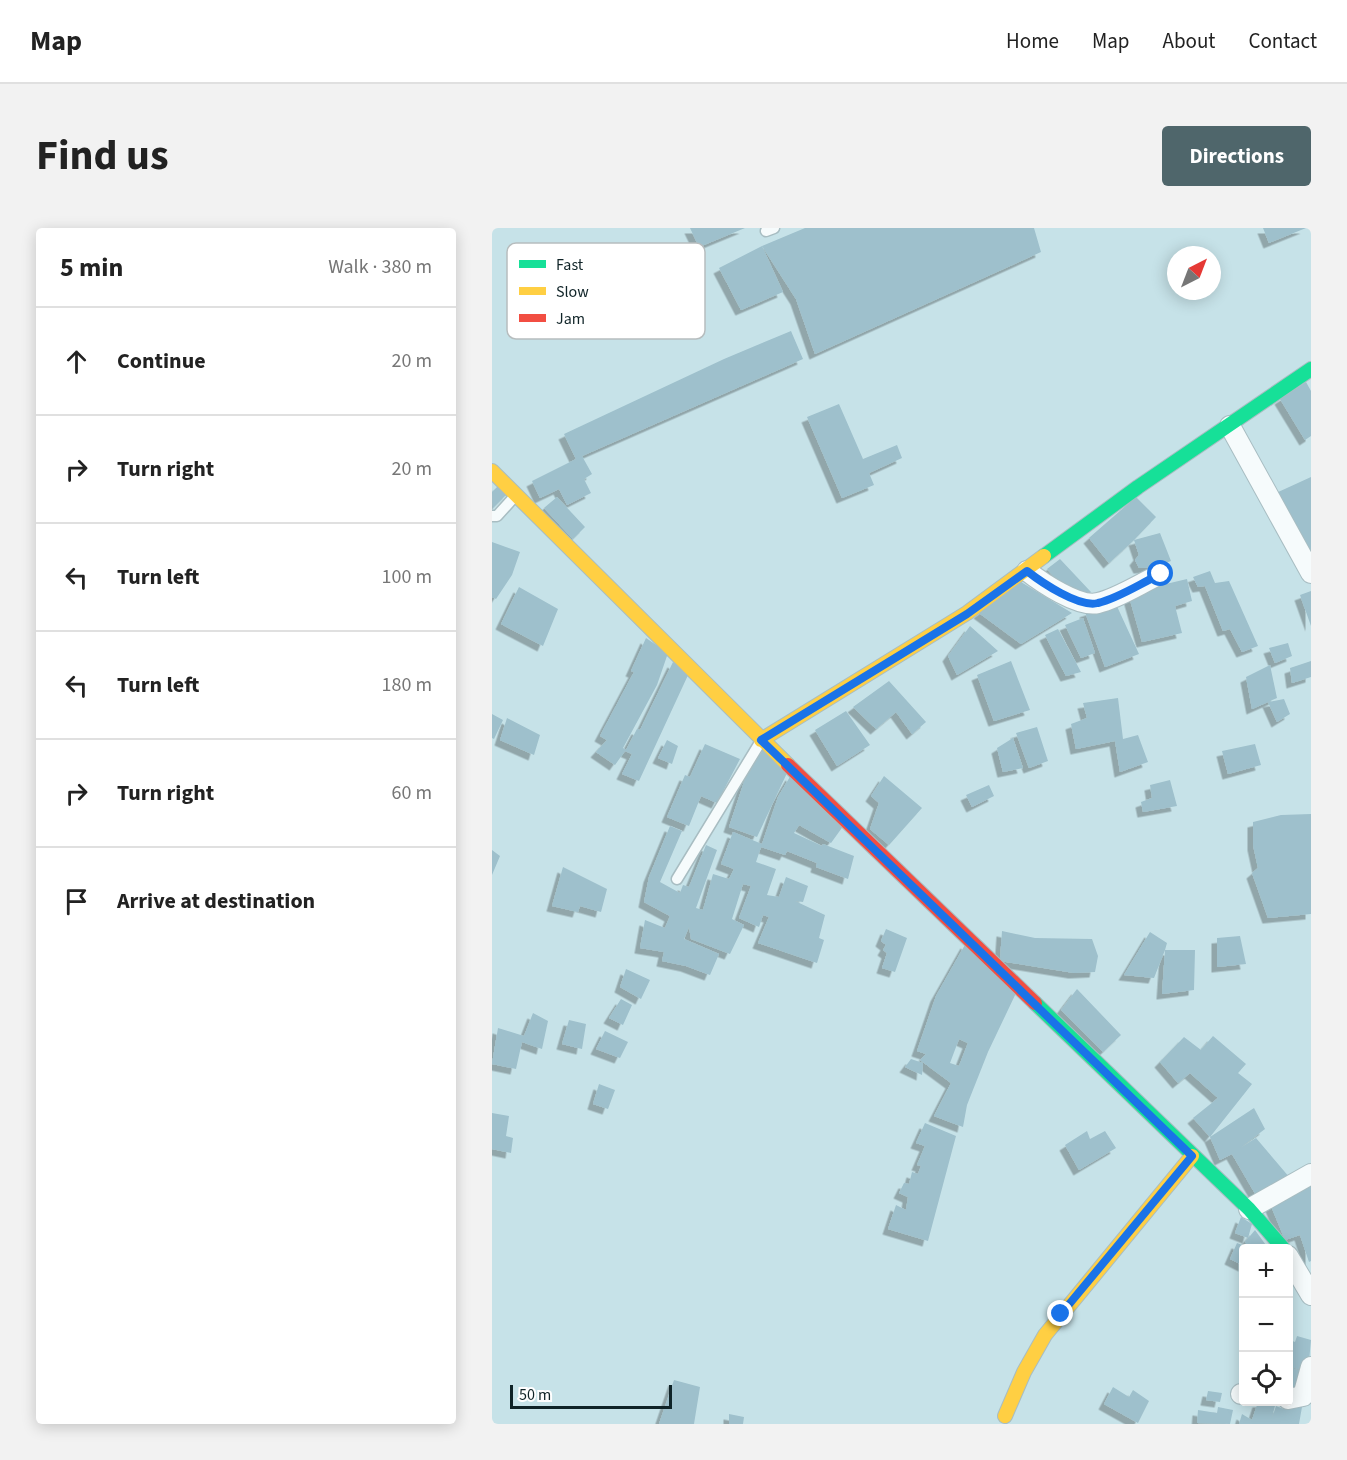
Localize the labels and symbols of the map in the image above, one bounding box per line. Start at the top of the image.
legend [507,243,705,339]
north arrow [1167,246,1221,300]
text: Fast [556,254,584,276]
text: Slow [556,281,589,303]
text: Jam [556,308,585,330]
route start [1147,560,1173,586]
route end [1047,1300,1073,1326]
scale bar [510,1382,672,1410]

